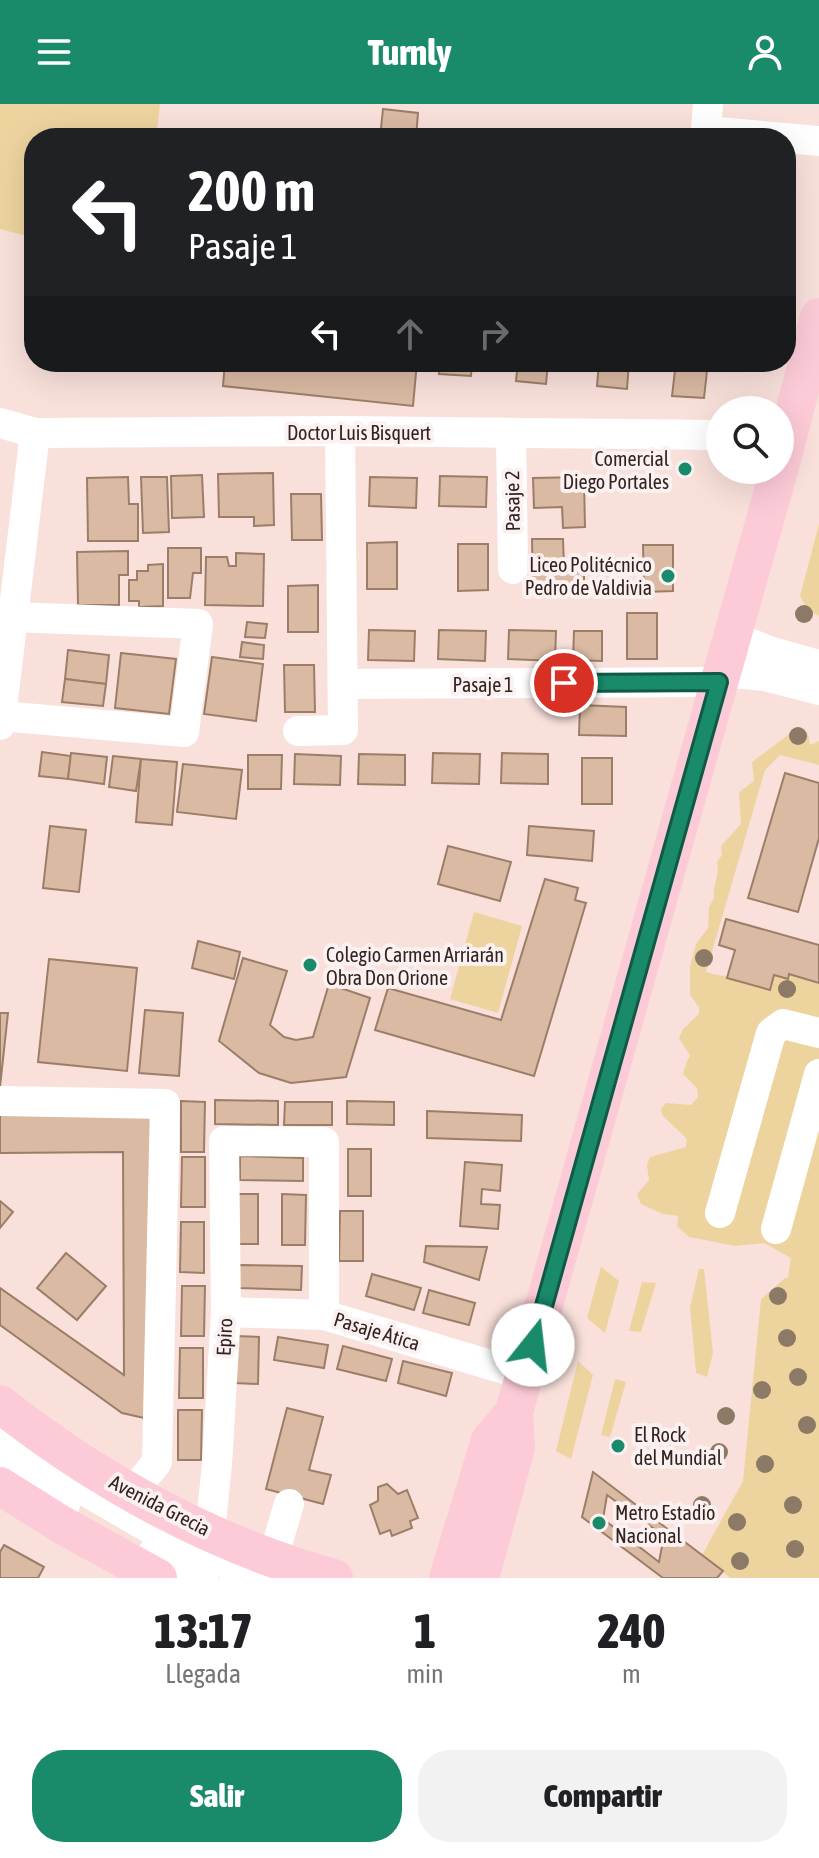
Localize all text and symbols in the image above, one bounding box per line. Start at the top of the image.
icon: menu [32,30,76,74]
icon: person [743,30,787,74]
text: Turnly [368,31,451,73]
text: 200 m [188,159,315,223]
icon: left [56,160,160,264]
text: Pasaje 1 [188,225,298,267]
icon: left [304,312,348,356]
icon: ahead [388,312,432,356]
icon: right [472,312,516,356]
map controls [706,396,794,484]
button: search [706,396,794,484]
street label: Doctor Luis Bisquert [287,421,431,444]
place label: Comercial Diego Portales [563,447,670,493]
marker: Comercial Diego Portales [676,460,694,478]
street label: Pasaje 2 [500,470,524,532]
place label: Liceo Politécnico Pedro de Valdivia [525,553,652,599]
marker: Liceo Politécnico Pedro de Valdivia [659,567,677,585]
pin [530,649,598,717]
icon: arrive [542,661,586,705]
street label: Pasaje 1 [453,673,513,696]
place label: Colegio Carmen Arriarán Obra Don Orione [326,943,504,989]
marker: Colegio Carmen Arriarán Obra Don Orione [301,956,319,974]
position arrow [491,1303,575,1387]
street label: Pasaje Ática [331,1307,423,1355]
street label: Epiro [212,1317,236,1357]
place label: El Rock del Mundial [634,1423,723,1469]
marker: El Rock del Mundial [609,1437,627,1455]
street label: Avenida Grecia [106,1470,214,1540]
place label: Metro Estadio Nacional [615,1501,715,1547]
marker: Metro Estadio Nacional [590,1514,608,1532]
text: 13:17 [154,1603,253,1658]
text: 1 [414,1603,436,1658]
text: 240 [598,1603,665,1658]
text: Llegada [165,1659,241,1689]
text: min [406,1659,444,1689]
text: m [622,1659,641,1689]
button: Salir [32,1750,402,1842]
button: Compartir [418,1750,787,1842]

